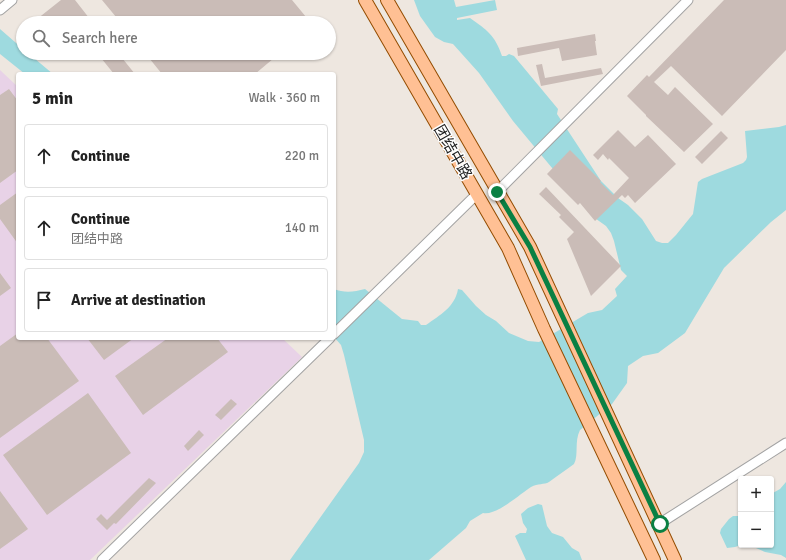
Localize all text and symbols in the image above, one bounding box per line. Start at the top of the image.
search box [16,16,336,60]
icon: search [30,27,52,49]
text: Search here [62,29,138,47]
text: 5 min [32,88,73,109]
text: Walk · 360 m [249,90,320,106]
street label: 团结中路 [430,122,476,182]
icon: ahead [33,145,55,167]
text: Continue [71,147,130,165]
text: 220 m [285,148,319,164]
route end [488,183,506,201]
text: Continue [71,210,130,228]
icon: ahead [33,217,55,239]
text: 140 m [285,220,319,236]
text: 团结中路 [71,231,123,247]
icon: arrive [33,289,55,311]
text: Arrive at destination [71,291,206,309]
map controls [738,476,774,548]
button: + [738,476,774,512]
button: − [738,512,774,548]
route start [651,515,669,533]

